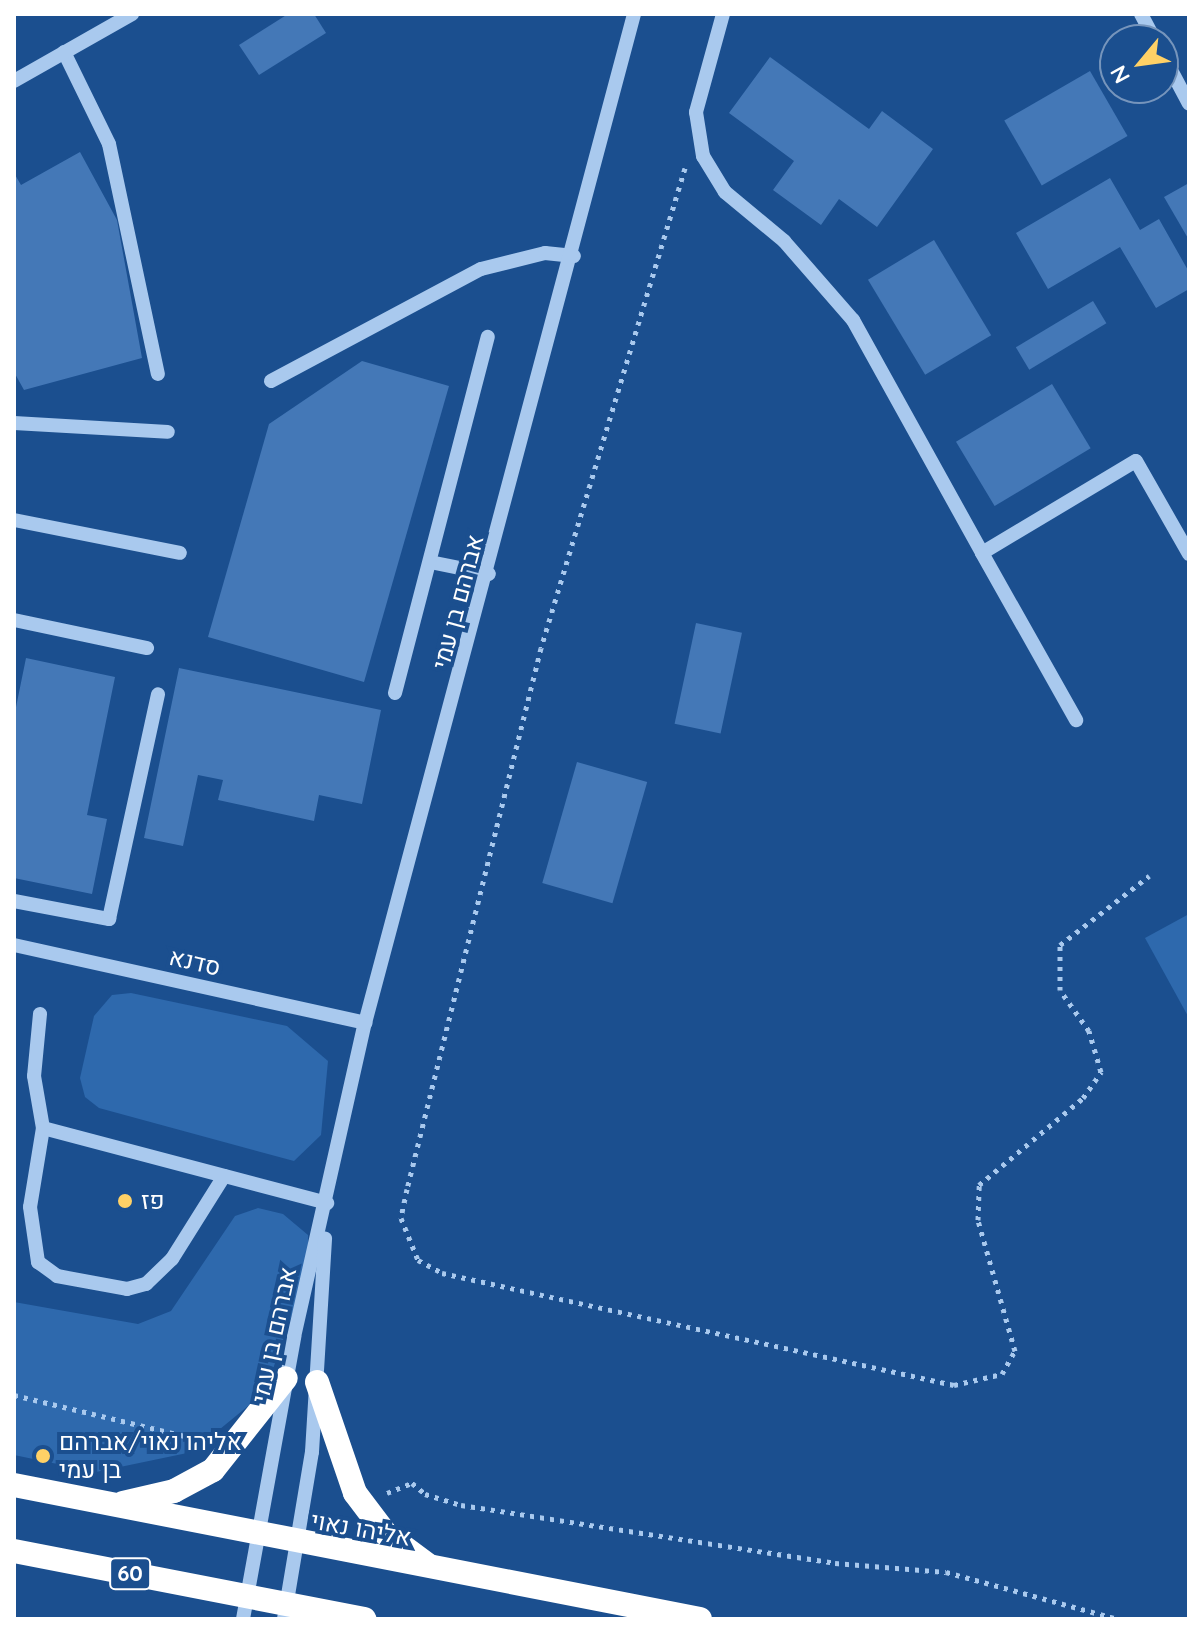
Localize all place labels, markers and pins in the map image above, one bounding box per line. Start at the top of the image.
place label: פז [141,1187,165,1215]
marker: פז [116,1192,134,1210]
place label: אליהו נאוי/אברהם בן עמי [59,1428,242,1484]
marker: אליהו נאוי/אברהם בן עמי [34,1447,52,1465]

